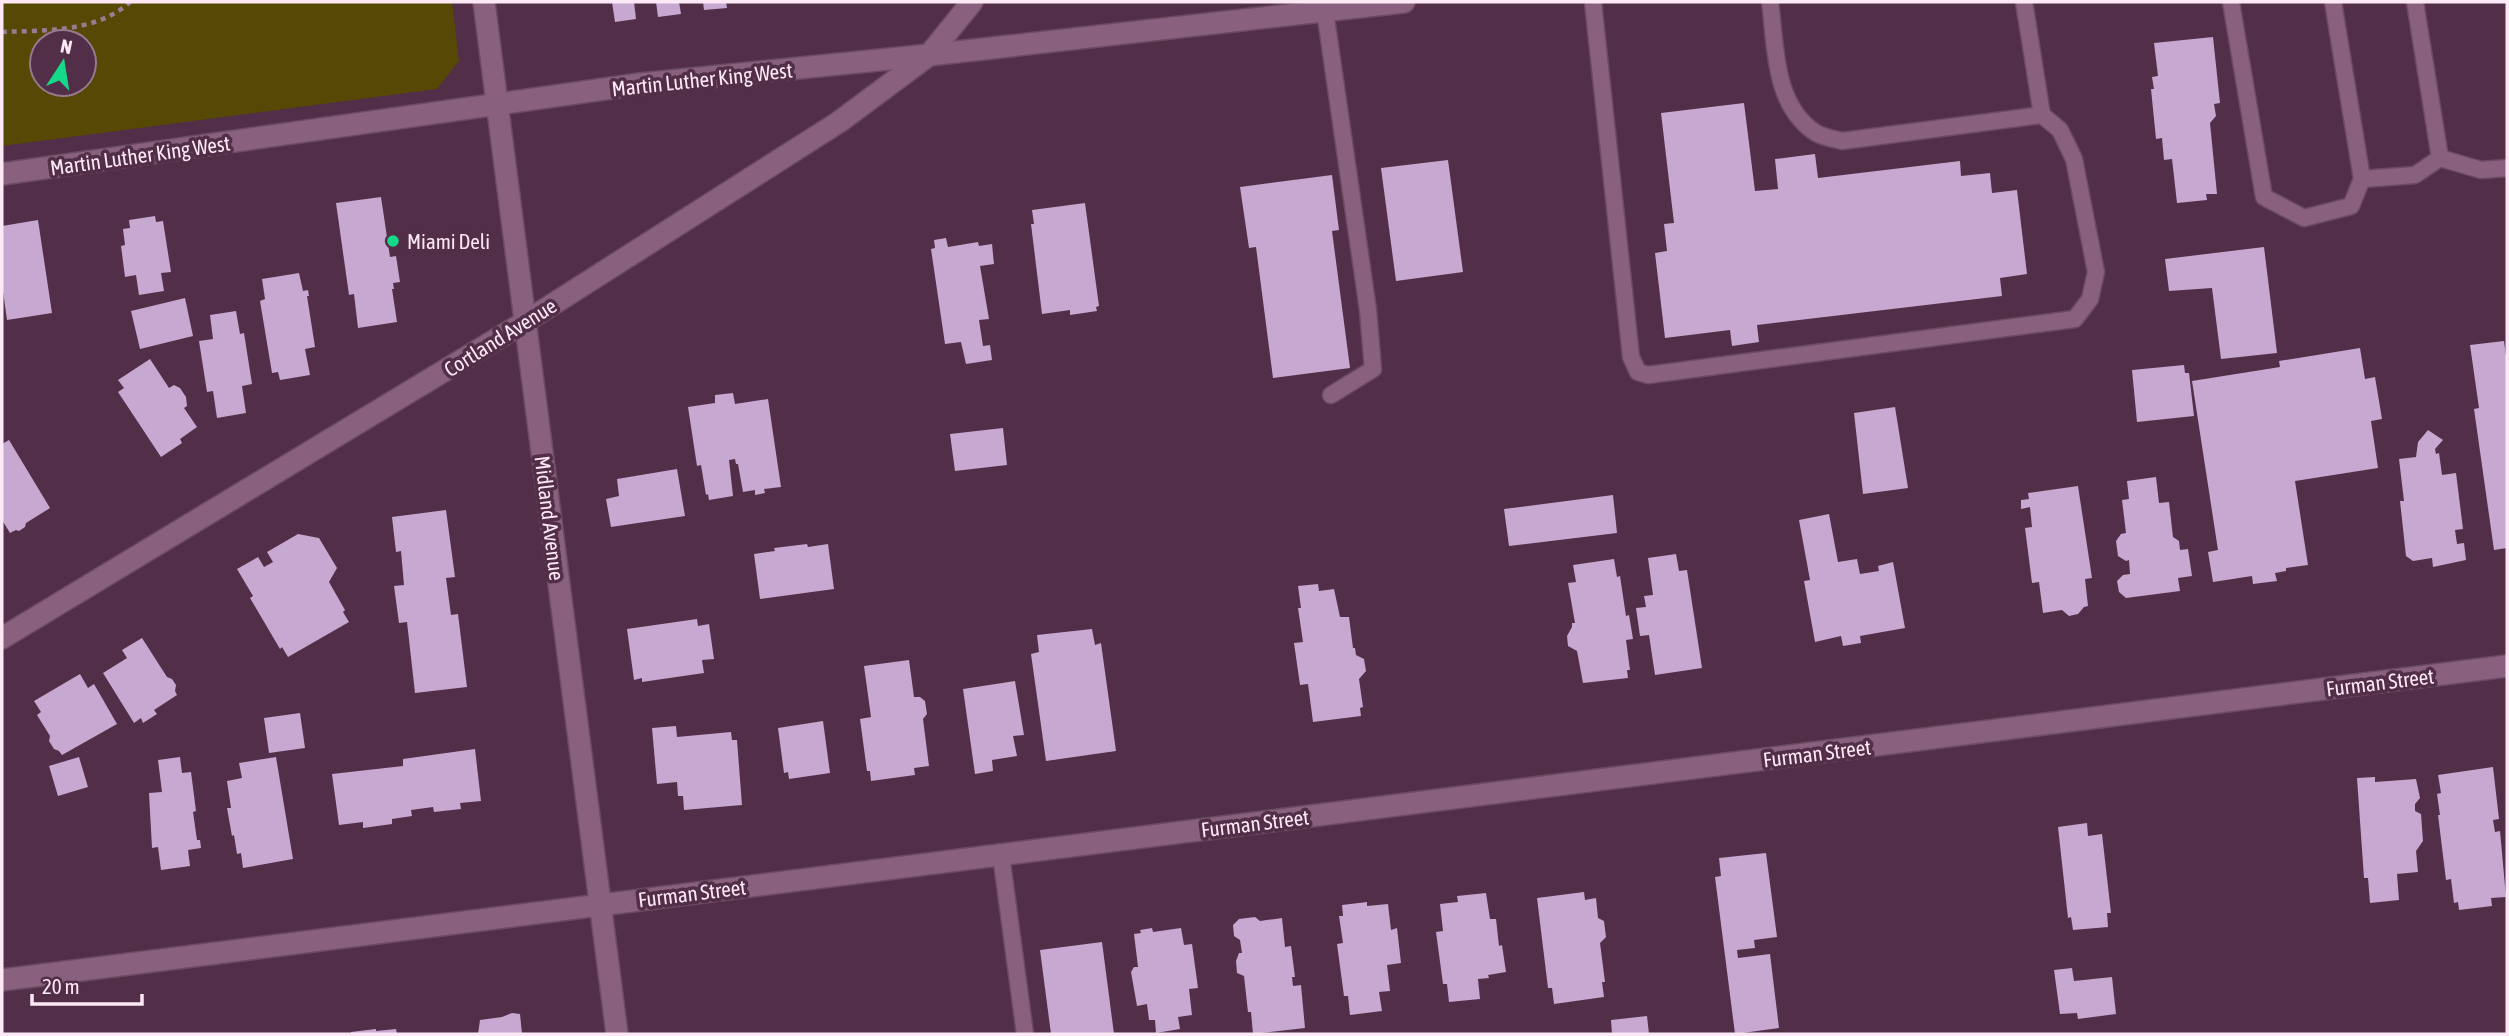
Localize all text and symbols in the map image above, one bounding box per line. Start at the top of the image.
north arrow [28,28,98,98]
text: N [59,34,74,58]
street label: Martin Luther King West [610,58,794,100]
street label: Martin Luther King West [48,130,232,180]
place label: Miami Deli [407,229,490,253]
marker: Miami Deli [385,233,401,249]
street label: Cortland Avenue [439,293,561,381]
street label: Midland Avenue [530,454,570,582]
street label: Furman Street [2325,663,2435,701]
street label: Furman Street [1762,734,1872,772]
street label: Furman Street [1200,804,1310,842]
street label: Furman Street [637,874,747,912]
scale bar [32,962,142,1006]
text: 20 m [42,974,80,998]

